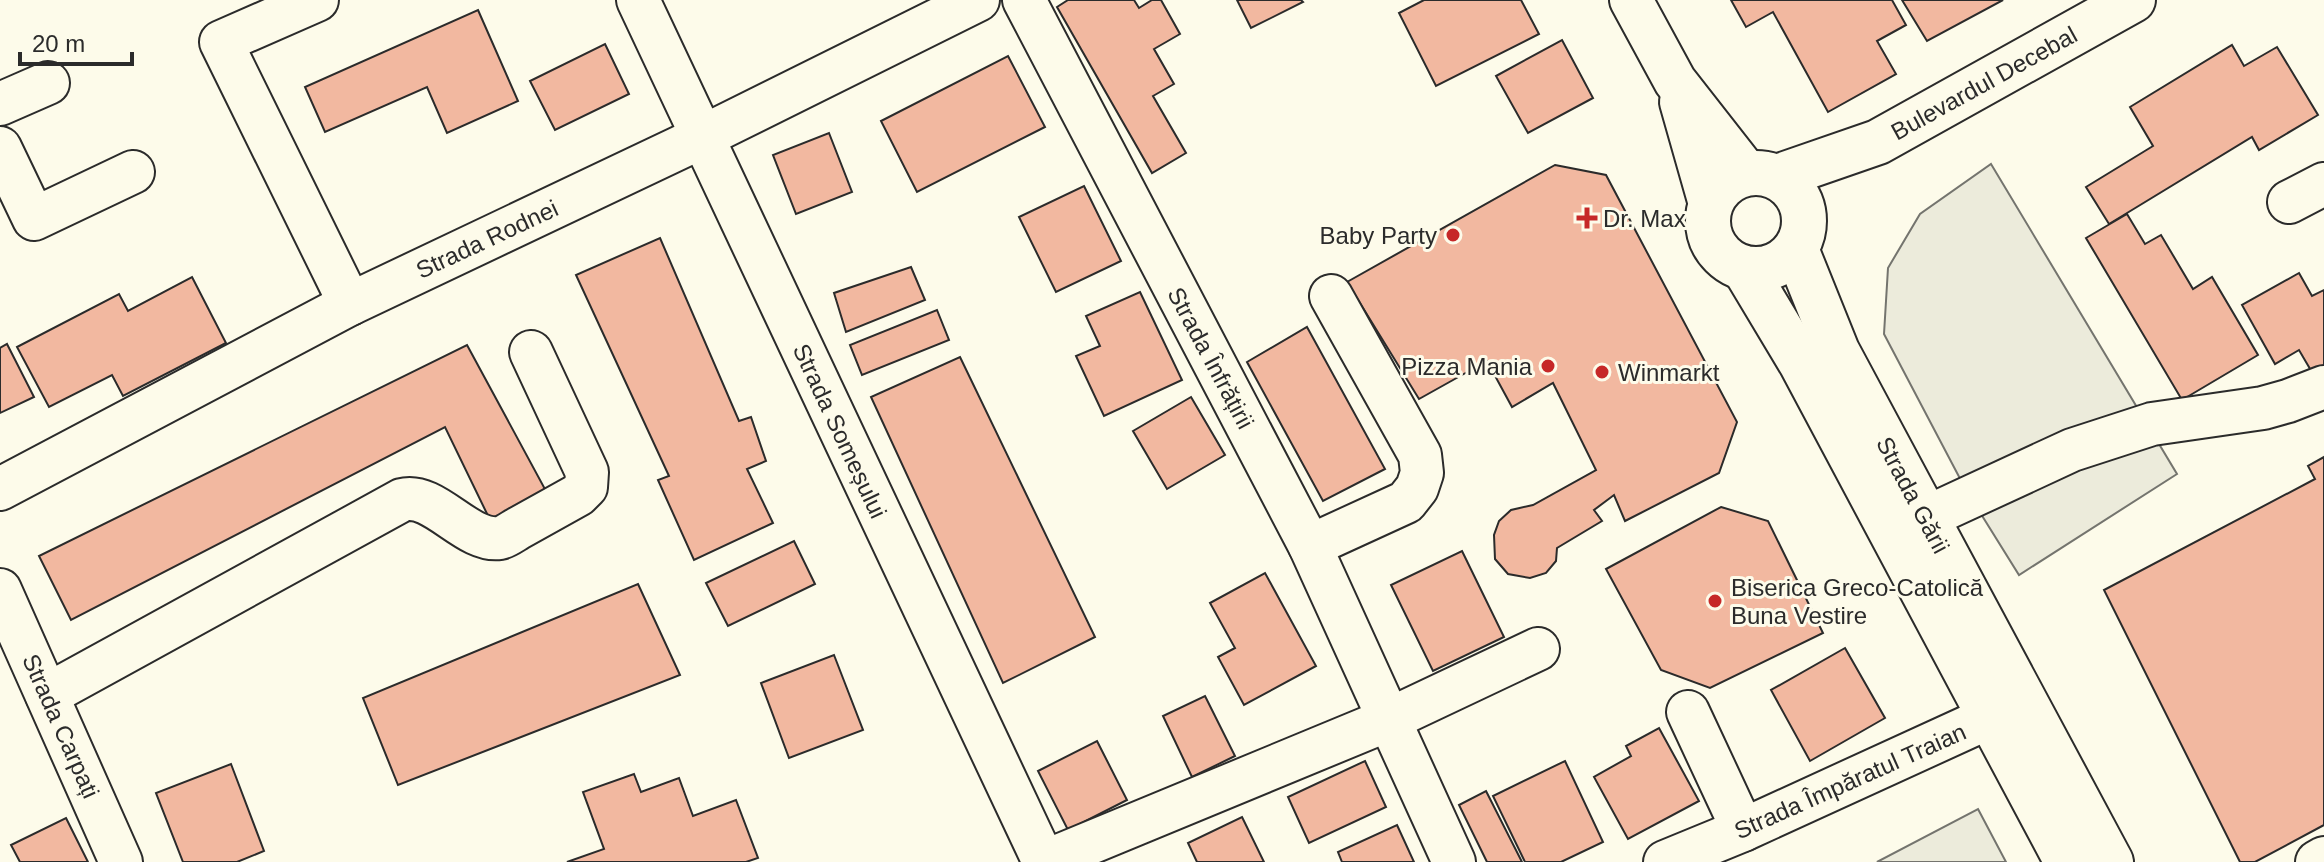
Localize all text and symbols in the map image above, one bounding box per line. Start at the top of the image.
scale bar [20,16,132,66]
street label: Bulevardul Decebal [1886,21,2082,145]
text: 20 m [32,30,85,57]
street label: Strada Rodnei [412,194,562,284]
place label: Dr. Max [1603,205,1686,232]
marker: Dr. Max [1578,209,1596,227]
place label: Baby Party [1320,222,1437,249]
marker: Baby Party [1444,226,1462,244]
street label: Strada Înfrățirii [1162,283,1260,433]
street label: Strada Someșului [788,339,892,523]
place label: Pizza Mania [1401,353,1533,380]
marker: Pizza Mania [1539,357,1557,375]
place label: Winmarkt [1618,359,1720,386]
marker: Winmarkt [1593,363,1611,381]
street label: Strada Gării [1871,432,1955,558]
place label: Biserica Greco-Catolică Buna Vestire [1731,574,1984,629]
marker: Biserica Greco-Catolică Buna Vestire [1706,592,1724,610]
street label: Strada Carpați [17,650,105,802]
street label: Strada Împăratul Traian [1730,718,1970,844]

